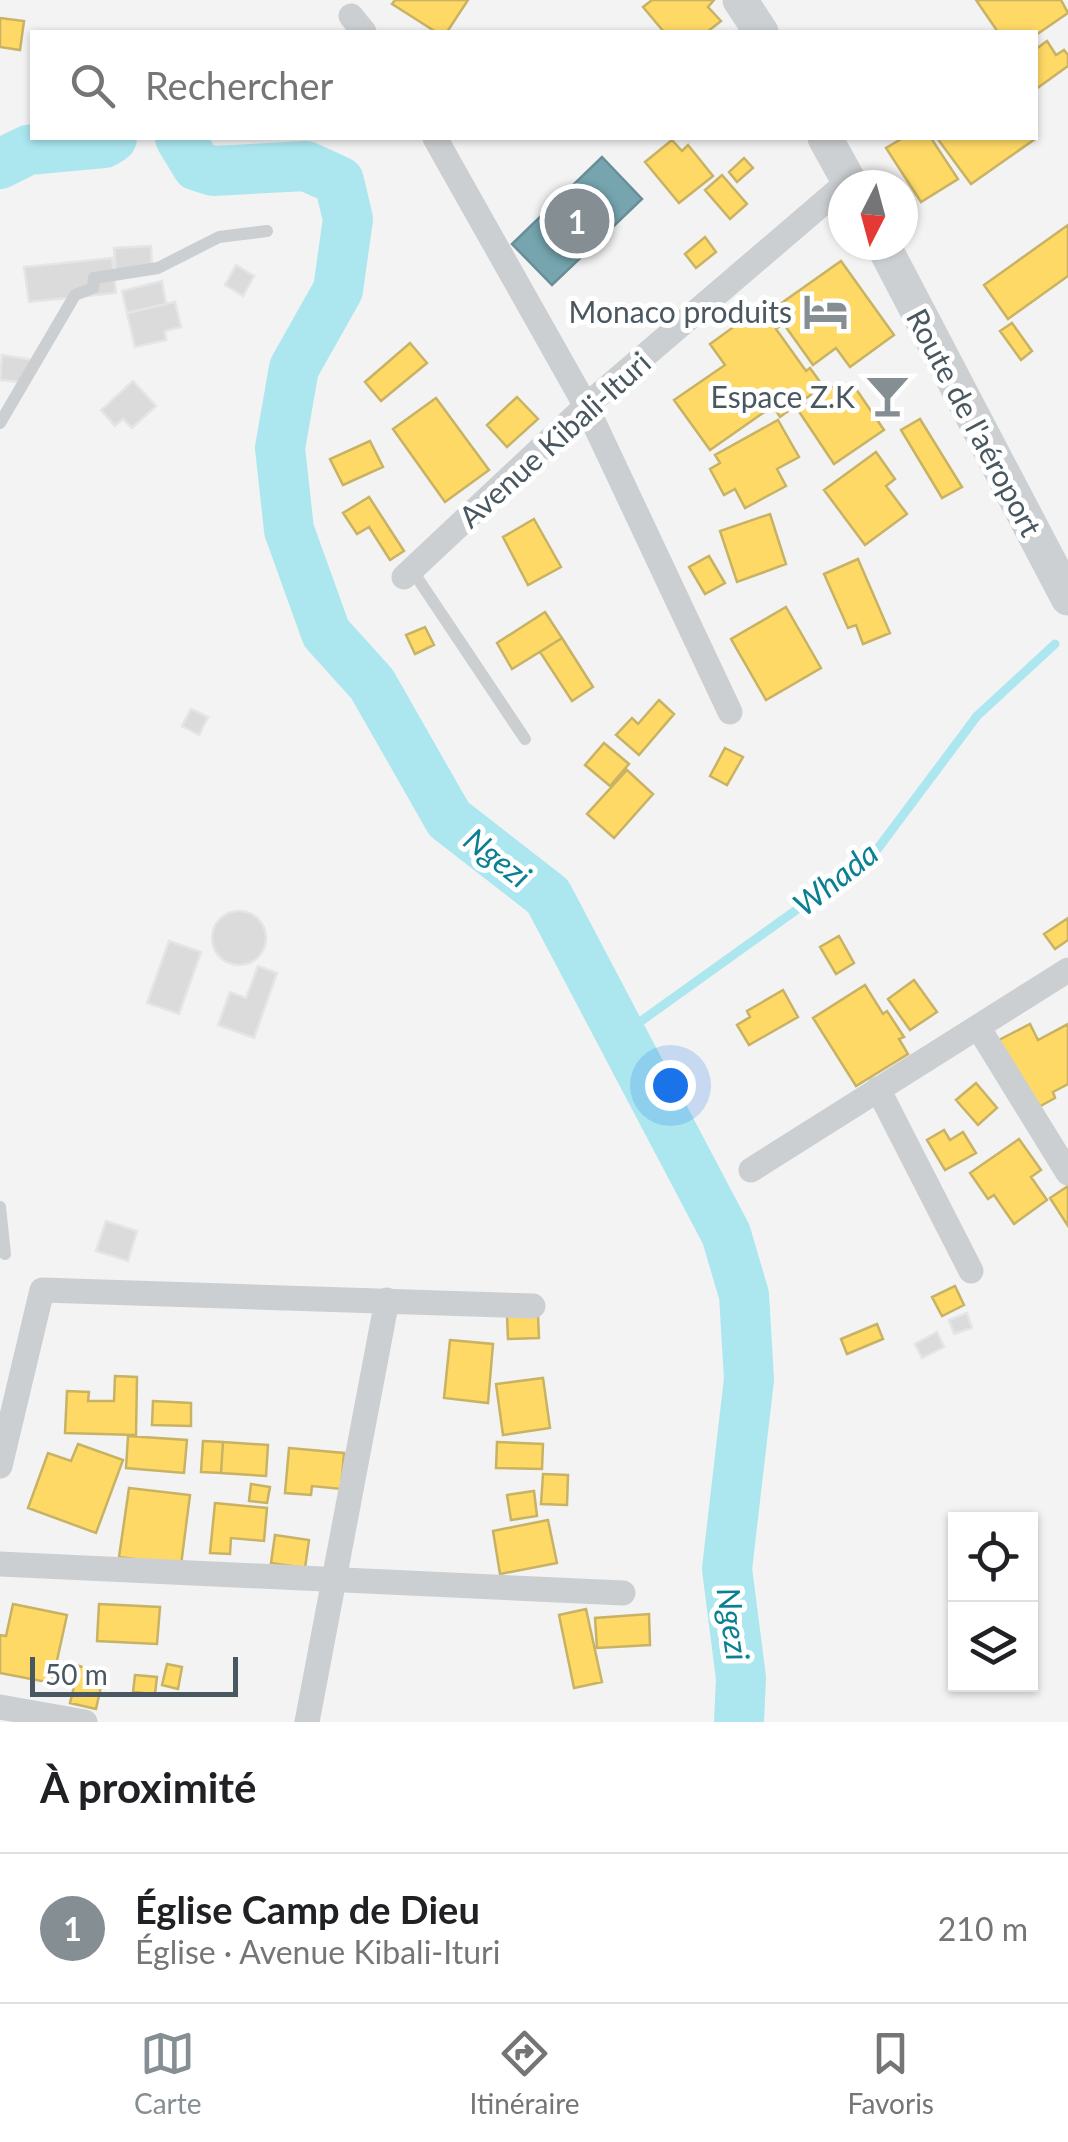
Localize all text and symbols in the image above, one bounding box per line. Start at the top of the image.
search box [30,30,1038,140]
icon: search [65,58,120,113]
text: Rechercher [145,62,333,108]
north arrow [828,170,918,260]
pin: 1 [544,184,610,258]
hotel icon: Monaco produits [801,287,849,335]
place label: Monaco produits [569,293,792,329]
street label: Route de l'aéroport [900,302,1050,542]
street label: Avenue Kibali-Ituri [451,344,657,534]
bar icon: Espace Z.K [864,372,912,420]
place label: Espace Z.K [711,378,855,414]
water label: Ngezi [457,819,539,895]
water label: Whada [785,833,885,923]
your location [645,1060,696,1111]
map controls [948,1512,1038,1692]
button: locate [948,1512,1038,1602]
water label: Ngezi [710,1585,758,1663]
button: layers [948,1602,1038,1692]
scale bar [30,1652,238,1696]
text: 50 m [45,1657,108,1691]
text: À proximité [40,1762,256,1812]
text: Église Camp de Dieu [135,1886,480,1932]
text: 1 [63,1909,82,1948]
text: 210 m [938,1909,1028,1948]
text: Église · Avenue Kibali-Ituri [135,1932,500,1971]
tab: Carte [134,2026,202,2120]
tab: Itinéraire [470,2026,580,2120]
tab: Favoris [848,2026,934,2120]

